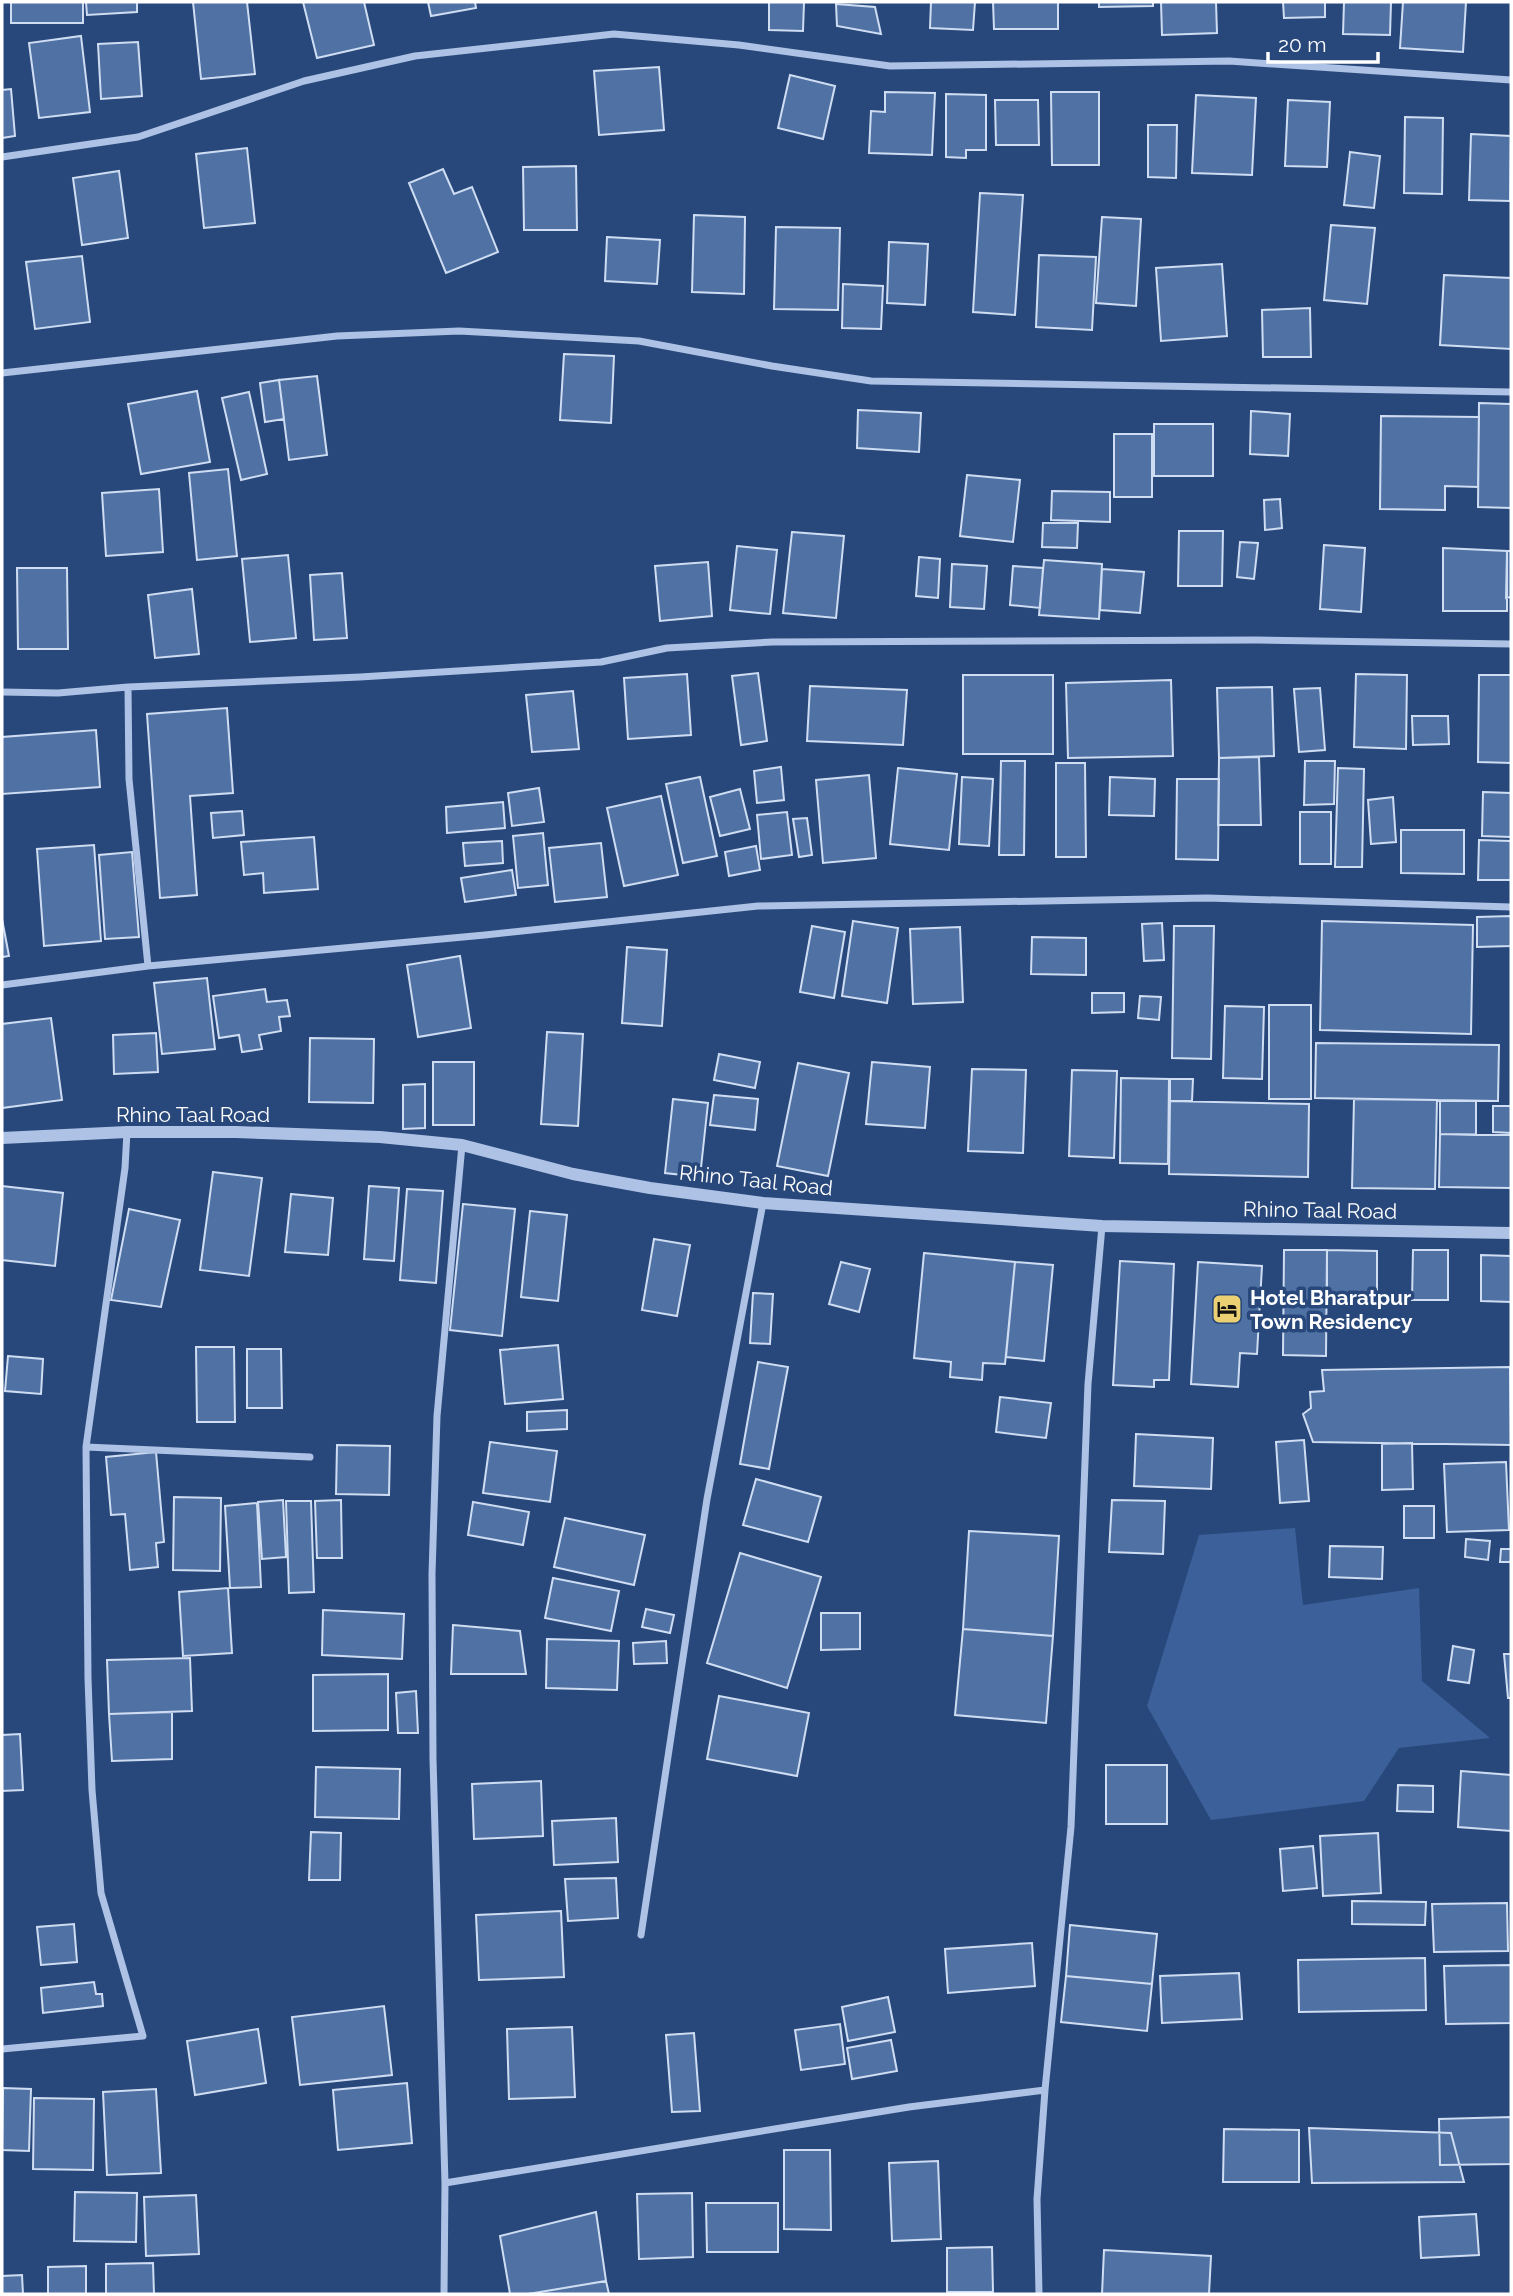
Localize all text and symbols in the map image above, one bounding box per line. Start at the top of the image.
scale bar [1268,21,1378,65]
text: 20 m [1278,32,1326,57]
street label: Rhino Taal Road [116,1102,270,1127]
street label: Rhino Taal Road [678,1160,834,1200]
street label: Rhino Taal Road [1243,1196,1397,1224]
place label: Hotel Bharatpur Town Residency [1250,1285,1413,1334]
hotel icon: Hotel Bharatpur Town Residency [1210,1292,1244,1326]

